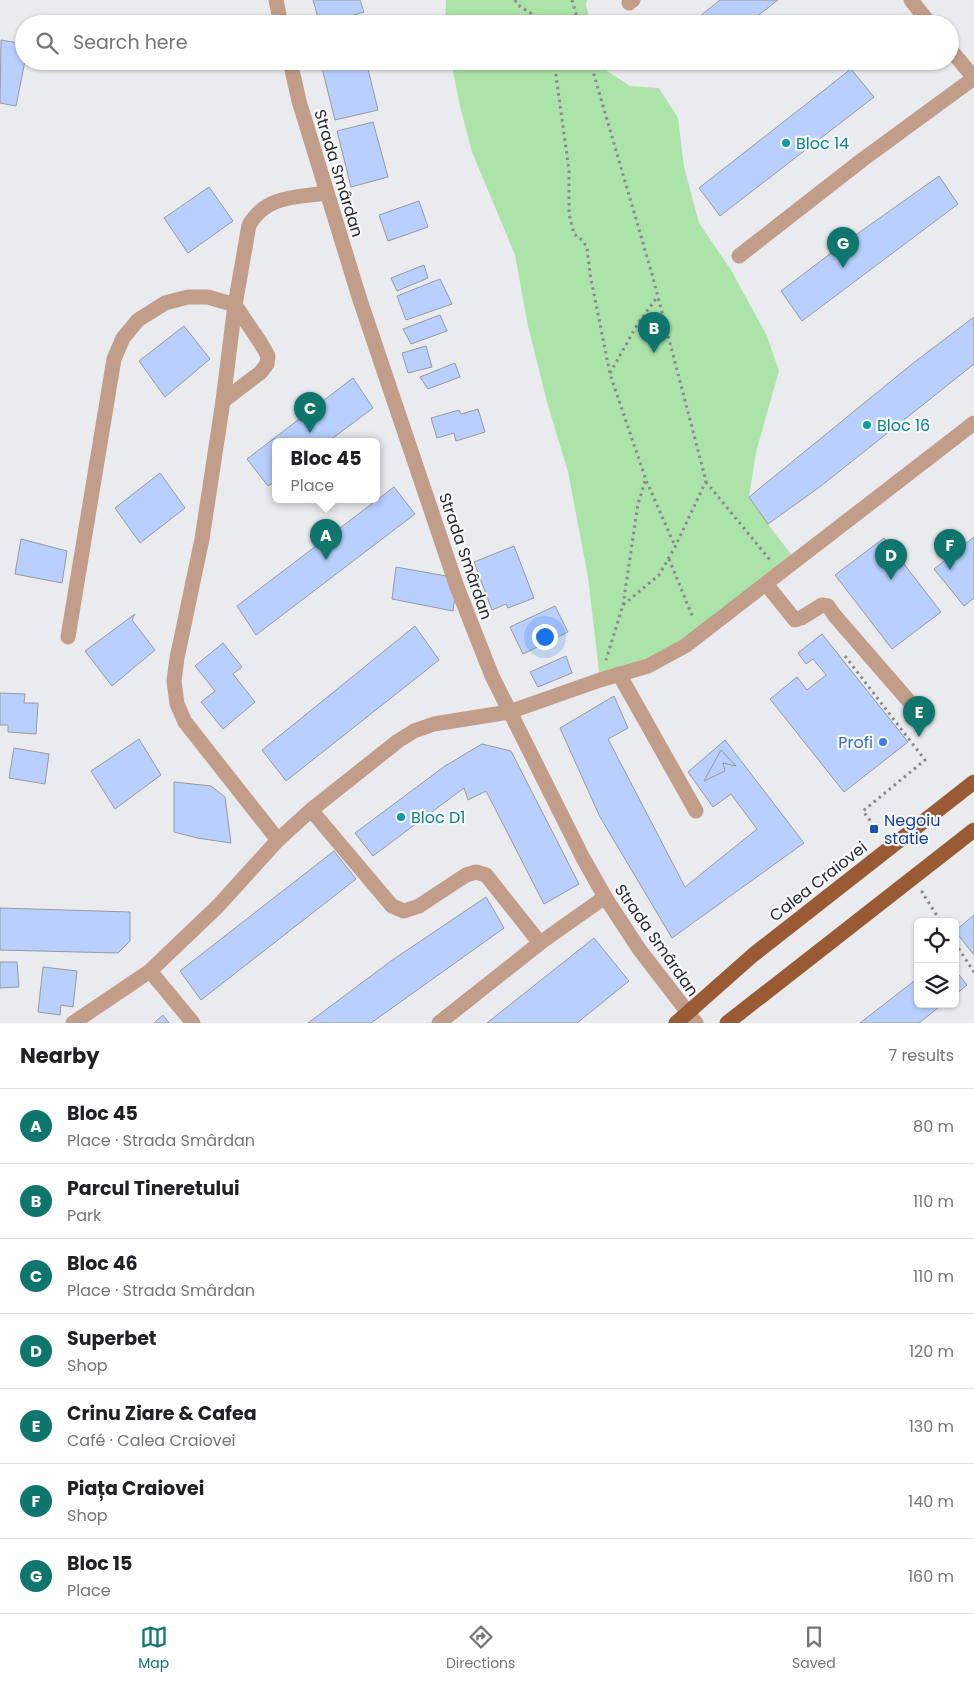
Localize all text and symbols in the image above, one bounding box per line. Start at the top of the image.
search box [15,15,959,70]
icon: search [33,29,61,57]
text: Search here [73,29,187,56]
street label: Strada Smârdan [308,106,369,240]
place label: Bloc 14 [796,132,849,155]
marker: Bloc 14 [780,137,792,149]
pin: G [827,227,859,268]
pin: B [638,312,670,353]
pin: C [294,392,326,433]
place label: Bloc 16 [877,414,930,437]
marker: Bloc 16 [861,419,873,431]
popup [272,438,380,503]
text: Bloc 45 [291,445,361,472]
text: Place [291,474,334,497]
street label: Strada Smârdan [433,490,498,623]
pin: A [310,519,342,560]
pin: F [934,529,966,570]
pin: D [875,539,907,580]
your location [532,624,558,650]
pin: E [903,696,935,737]
place label: Profi [838,731,873,754]
marker: Profi [877,736,889,748]
place label: Bloc D1 [411,806,465,829]
place label: Negoiu statie [884,809,940,850]
marker: Bloc D1 [395,811,407,823]
marker: Negoiu statie [868,823,880,835]
street label: Calea Craiovei [765,836,872,927]
street label: Strada Smârdan [609,879,704,1001]
map controls [914,918,959,1008]
button: locate [914,918,959,963]
button: layers [914,963,959,1008]
text: Nearby [20,1041,100,1070]
text: 7 results [888,1044,954,1067]
text: Bloc 45 [67,1100,138,1127]
text: A [30,1115,42,1138]
text: 80 m [913,1115,954,1138]
text: Place · Strada Smârdan [67,1129,255,1152]
text: Parcul Tineretului [67,1175,240,1202]
text: B [31,1190,41,1213]
text: 110 m [913,1190,954,1213]
text: Park [67,1204,101,1227]
text: Bloc 46 [67,1250,138,1277]
text: C [30,1265,42,1288]
text: 110 m [913,1265,954,1288]
text: Place · Strada Smârdan [67,1279,255,1302]
text: Superbet [67,1325,157,1352]
text: D [30,1340,42,1363]
text: 120 m [909,1340,954,1363]
text: Shop [67,1354,108,1377]
text: Crinu Ziare & Cafea [67,1400,257,1427]
text: E [32,1415,40,1438]
text: 130 m [909,1415,954,1438]
text: Café · Calea Craiovei [67,1429,236,1452]
text: Piața Craiovei [67,1475,204,1502]
text: F [32,1490,40,1513]
text: 140 m [908,1490,954,1513]
text: Shop [67,1504,108,1527]
text: Bloc 15 [67,1550,132,1577]
text: G [30,1565,42,1588]
text: 160 m [908,1565,954,1588]
text: Place [67,1579,111,1602]
tab: Map [138,1623,169,1674]
tab: Directions [446,1623,515,1674]
tab: Saved [792,1623,836,1674]

